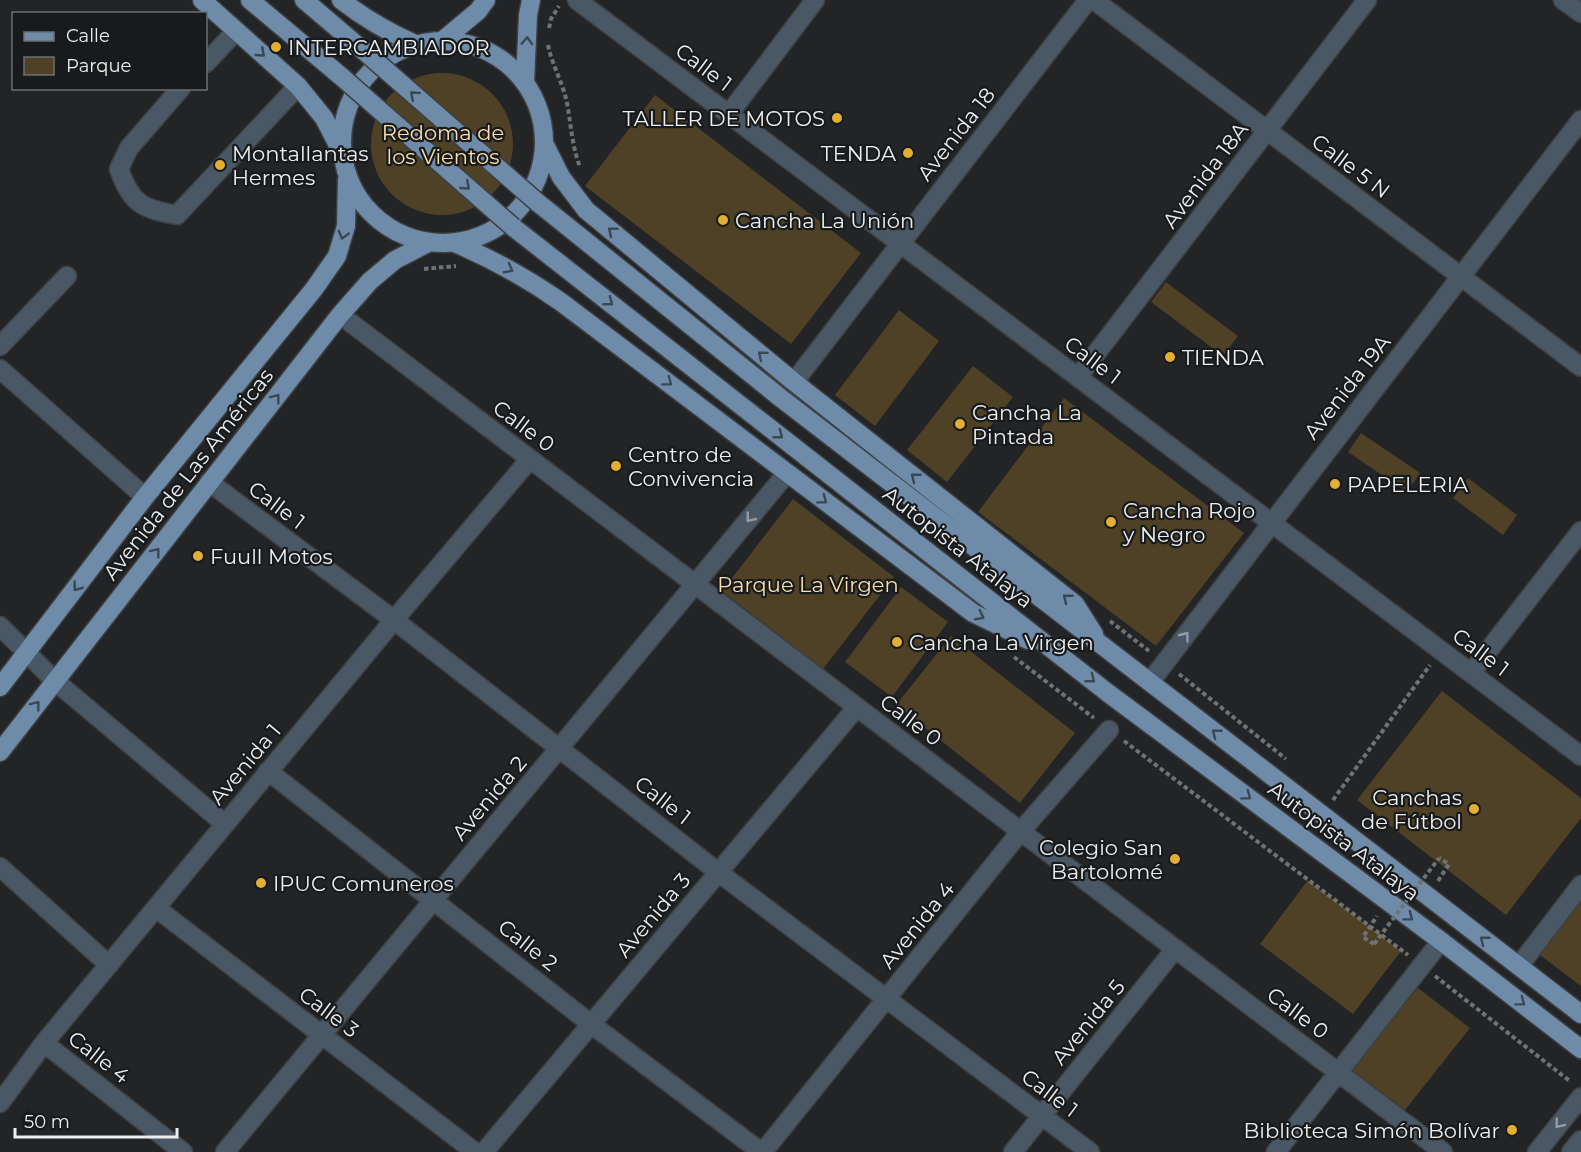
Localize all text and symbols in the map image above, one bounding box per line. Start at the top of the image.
legend [12,12,207,90]
text: Calle [66,25,110,47]
place label: INTERCAMBIADOR [288,35,490,60]
one-way arrow [520,36,533,45]
street label: Calle 1 [671,38,737,96]
marker: INTERCAMBIADOR [269,40,283,54]
one-way arrow [254,46,265,57]
text: Parque [66,55,132,77]
street label: Avenida 18 [912,82,1000,186]
one-way arrow [410,91,421,102]
place label: TALLER DE MOTOS [622,106,825,131]
marker: TALLER DE MOTOS [830,111,844,125]
street label: Avenida 18A [1157,116,1254,233]
park label: Redoma de los Vientos [382,120,504,169]
street label: Calle 5 N [1307,129,1395,203]
place label: Montallantas Hermes [232,141,369,190]
place label: TENDA [821,141,897,166]
marker: TENDA [901,146,915,160]
marker: Montallantas Hermes [213,158,227,172]
one-way arrow [459,178,470,189]
place label: Cancha La Unión [735,208,914,233]
marker: Cancha La Unión [716,213,730,227]
one-way arrow [608,228,619,239]
one-way arrow [338,229,350,240]
one-way arrow [503,262,513,273]
one-way arrow [602,294,613,305]
street label: Avenida 19A [1299,329,1396,444]
street label: Calle 1 [1060,331,1126,389]
place label: TIENDA [1182,345,1265,370]
marker: TIENDA [1163,350,1177,364]
one-way arrow [758,352,769,363]
street label: Avenida de Las Américas [98,363,278,585]
one-way arrow [661,375,672,386]
one-way arrow [268,393,279,404]
street label: Calle 0 [488,395,560,457]
place label: Cancha La Pintada [972,400,1082,449]
marker: Cancha La Pintada [953,417,967,431]
one-way arrow [772,427,783,438]
place label: Centro de Convivencia [628,442,754,491]
marker: Centro de Convivencia [609,459,623,473]
place label: PAPELERIA [1347,472,1469,497]
one-way arrow [911,473,922,484]
street label: Calle 1 [244,476,310,534]
marker: PAPELERIA [1328,477,1342,491]
street label: Autopista Atalaya [878,481,1038,613]
one-way arrow [816,493,827,504]
place label: Cancha Rojo y Negro [1122,498,1255,547]
one-way arrow [747,511,758,522]
marker: Cancha Rojo y Negro [1104,515,1118,529]
place label: Fuull Motos [210,544,333,569]
one-way arrow [148,547,159,558]
marker: Fuull Motos [191,549,205,563]
park label: Parque La Virgen [717,572,899,597]
one-way arrow [73,580,84,591]
one-way arrow [1063,595,1074,606]
one-way arrow [973,609,984,620]
street label: Calle 1 [1448,623,1514,681]
place label: Cancha La Virgen [909,630,1094,655]
one-way arrow [1178,631,1189,642]
marker: Cancha La Virgen [890,635,904,649]
one-way arrow [1084,671,1095,682]
street label: Calle 0 [875,689,947,751]
one-way arrow [29,701,40,712]
street label: Avenida 1 [204,718,286,810]
one-way arrow [1211,729,1222,740]
street label: Avenida 2 [447,751,531,845]
street label: Calle 1 [630,770,696,830]
street label: Autopista Atalaya [1263,776,1425,906]
place label: Canchas de Fútbol [1361,785,1462,834]
one-way arrow [1240,789,1251,800]
marker: Canchas de Fútbol [1467,802,1481,816]
place label: Colegio San Bartolomé [1039,835,1163,884]
marker: Colegio San Bartolomé [1168,852,1182,866]
street label: Avenida 3 [611,868,695,962]
place label: IPUC Comuneros [273,871,454,896]
marker: IPUC Comuneros [254,876,268,890]
street label: Avenida 4 [875,877,960,973]
one-way arrow [1402,910,1413,921]
street label: Calle 2 [493,914,563,976]
one-way arrow [1480,936,1491,947]
street label: Avenida 5 [1046,974,1130,1070]
street label: Calle 3 [294,981,364,1043]
street label: Calle 0 [1262,982,1334,1044]
one-way arrow [1514,995,1525,1006]
street label: Calle 4 [64,1025,135,1089]
street label: Calle 1 [1017,1064,1083,1122]
scale bar [15,1101,177,1139]
text: 50 m [24,1111,70,1133]
place label: Biblioteca Simón Bolívar [1243,1118,1500,1143]
one-way arrow [1555,1118,1566,1129]
marker: Biblioteca Simón Bolívar [1505,1123,1519,1137]

